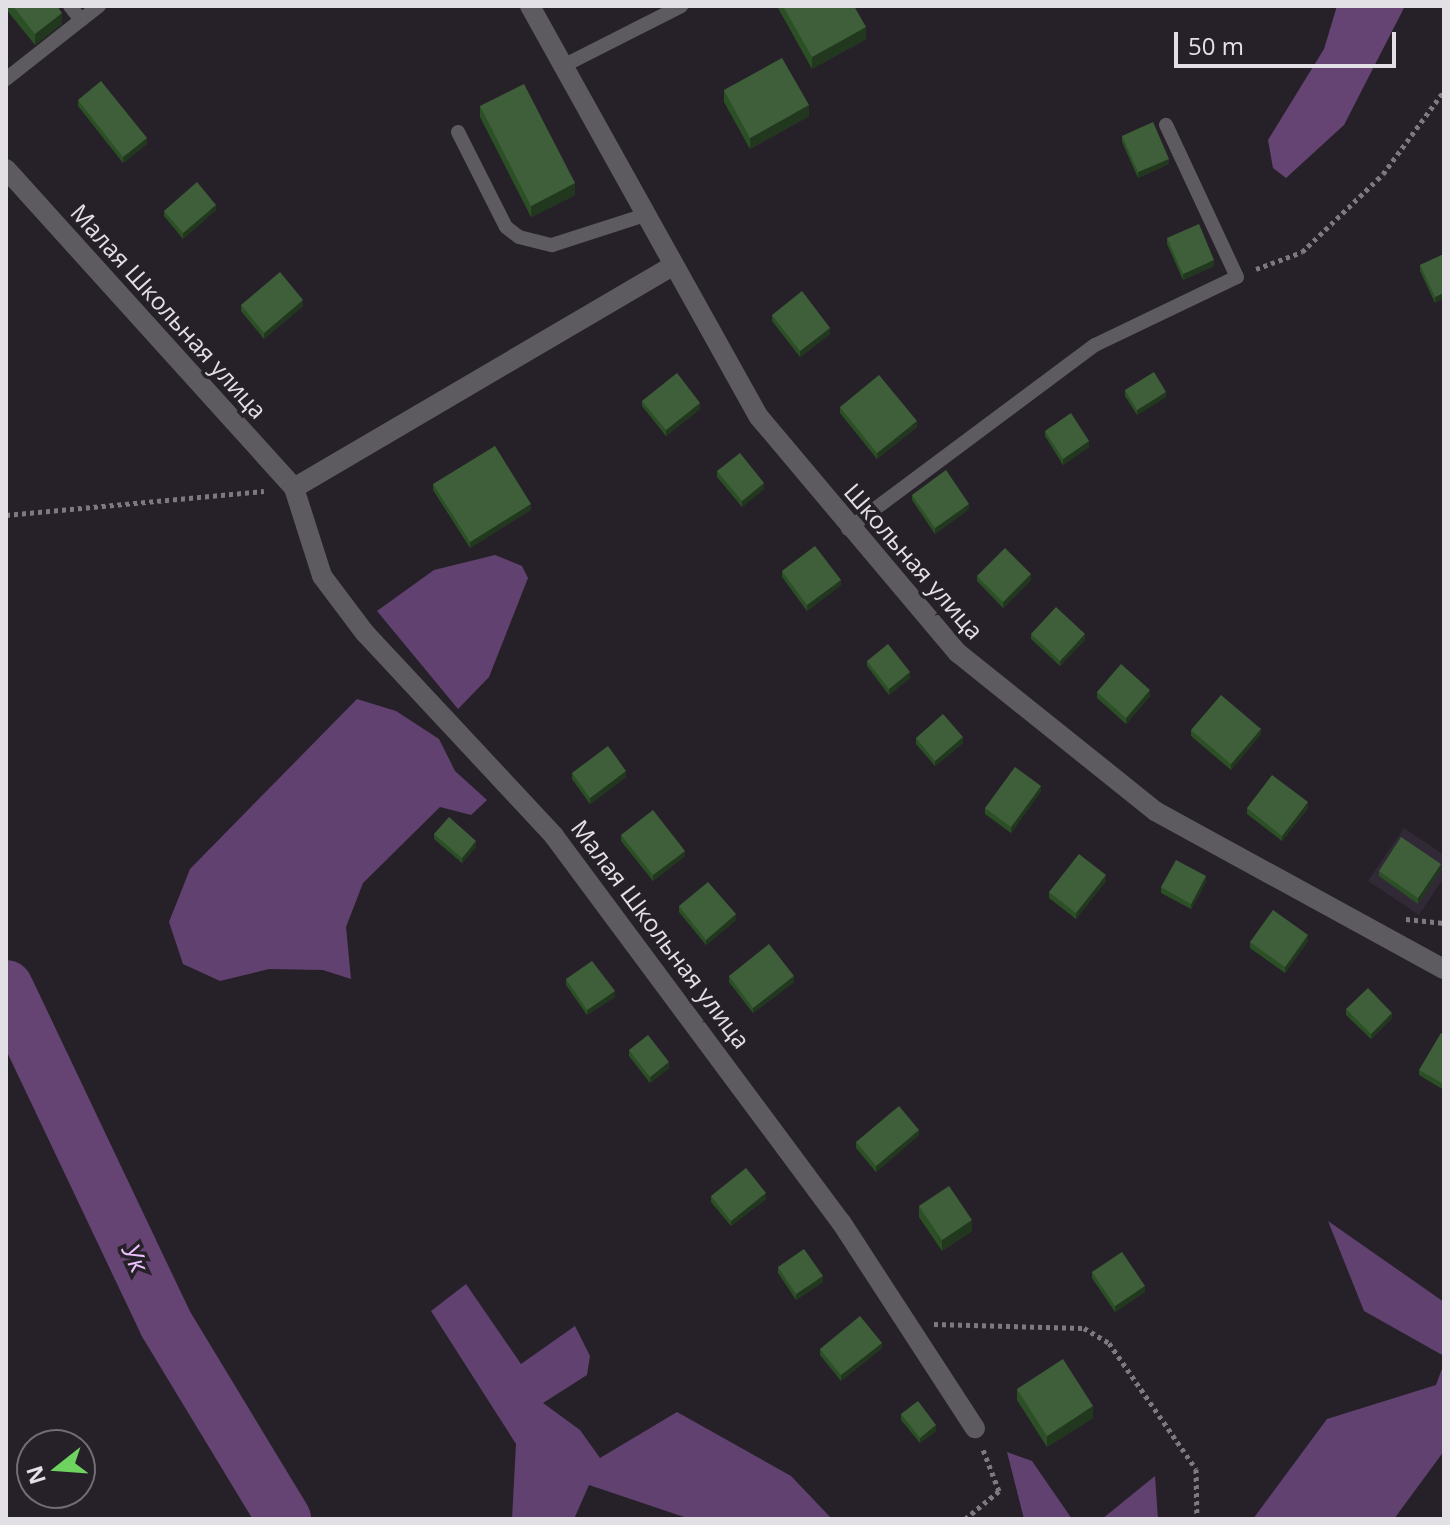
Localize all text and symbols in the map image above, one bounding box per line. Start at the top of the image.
scale bar [1178,16,1400,66]
text: 50 m [1188,29,1244,62]
street label: Малая Школьная улица [65,198,273,424]
street label: Школьная улица [839,477,989,645]
street label: Малая Школьная улица [566,814,756,1054]
water label: Ук [115,1239,155,1277]
north arrow [16,1429,96,1509]
text: N [18,1462,52,1488]

